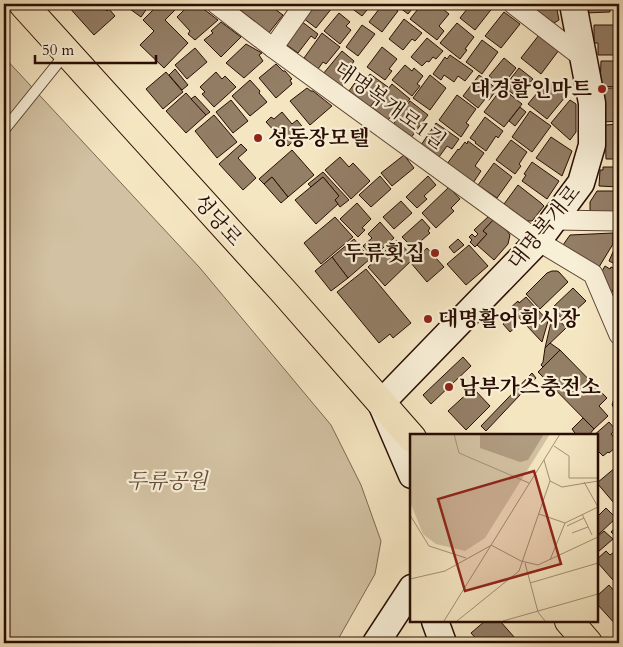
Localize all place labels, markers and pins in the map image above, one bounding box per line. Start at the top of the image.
place label: 대경할인마트 [470,75,592,104]
marker: 대경할인마트 [596,83,608,95]
place label: 성동장모텔 [268,124,369,153]
marker: 성동장모텔 [252,132,264,144]
place label: 두류횟집 [344,239,425,268]
marker: 두류횟집 [429,247,441,259]
place label: 대명활어회시장 [438,305,581,334]
marker: 대명활어회시장 [422,313,434,325]
place label: 남부가스충전소 [459,373,601,402]
marker: 남부가스충전소 [443,381,455,393]

